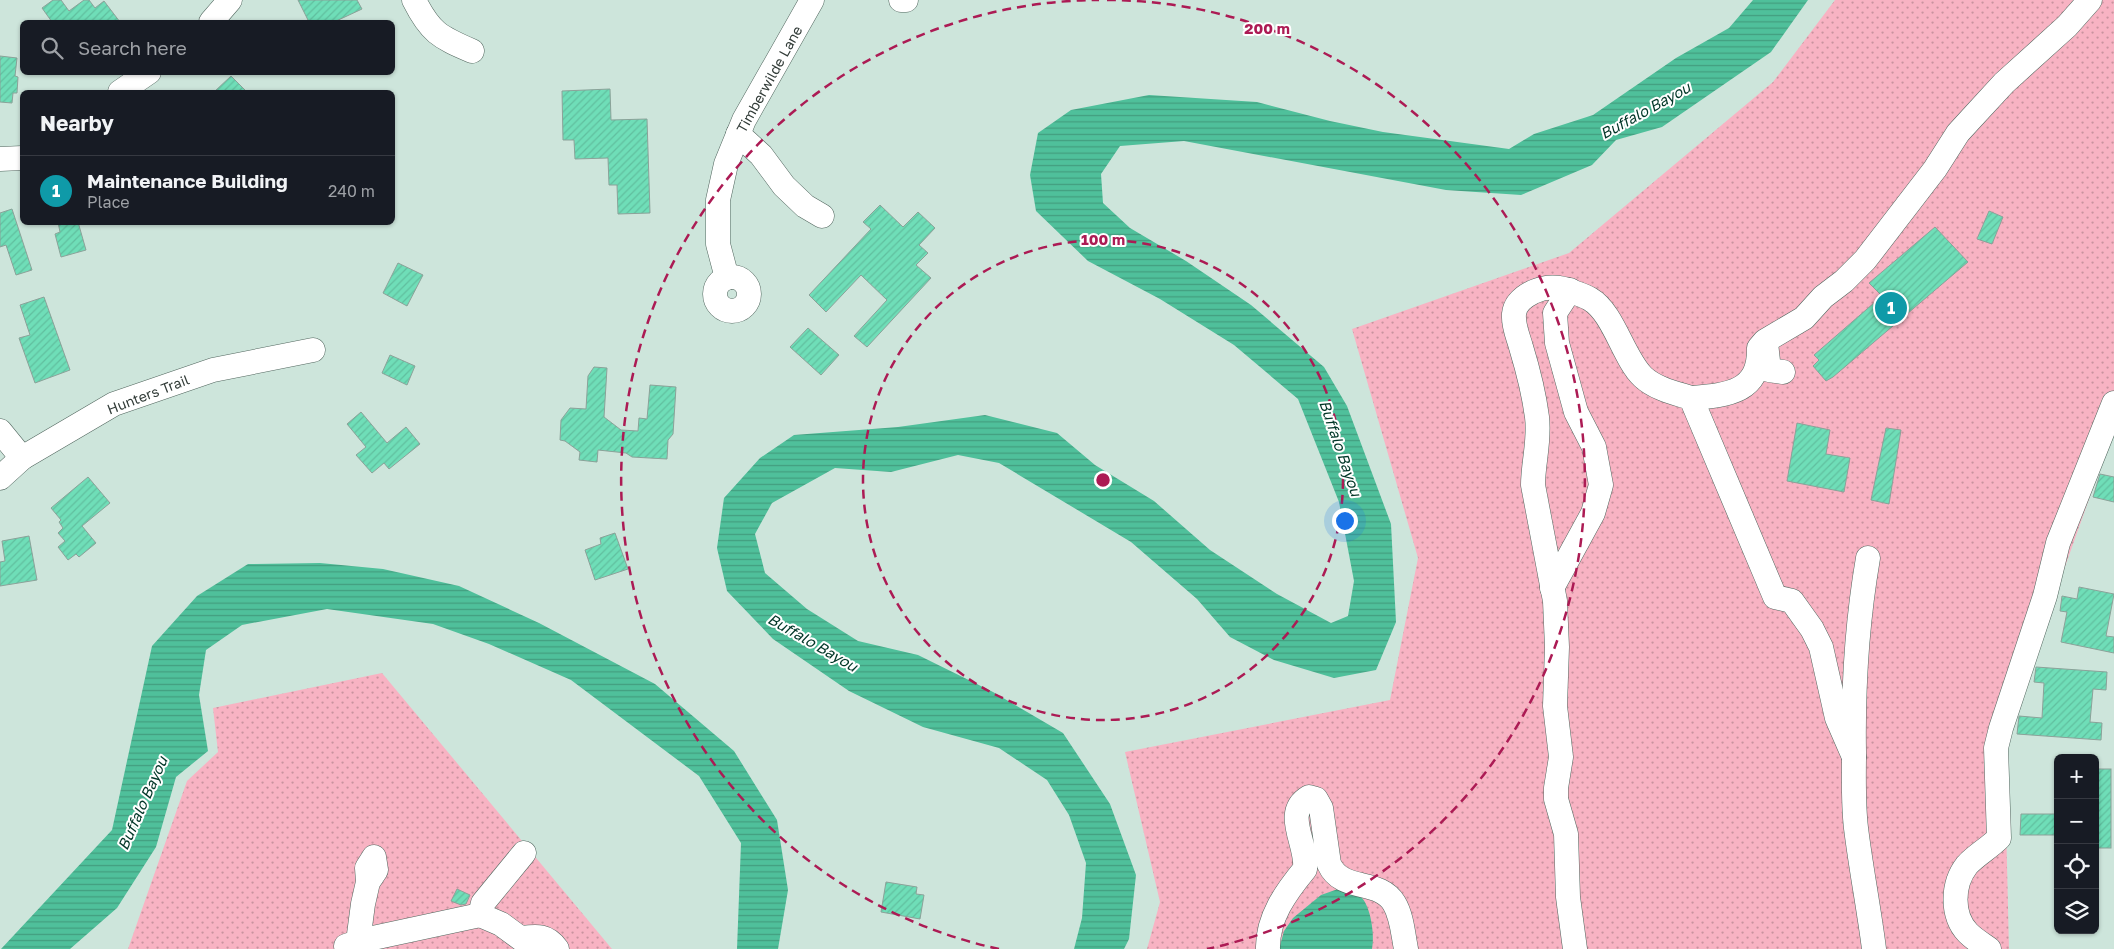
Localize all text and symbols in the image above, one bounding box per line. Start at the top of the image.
text: 200 m [1244,19,1290,37]
search box [20,20,395,75]
street label: Timberwilde Lane [733,23,805,135]
icon: search [38,34,66,62]
text: Search here [78,36,187,59]
water label: Buffalo Bayou [1597,77,1694,143]
text: Nearby [40,110,114,136]
text: Maintenance Building [87,169,288,192]
text: 1 [52,181,60,201]
text: 240 m [328,181,375,201]
text: Place [87,192,130,212]
text: 100 m [1081,230,1125,248]
pin: 1 [1875,289,1907,327]
street label: Hunters Trail [105,371,191,417]
water label: Buffalo Bayou [1315,398,1366,499]
centre of rings [1094,471,1112,489]
your location [1332,508,1358,534]
water label: Buffalo Bayou [765,609,862,676]
water label: Buffalo Bayou [113,753,172,853]
map controls [2054,754,2099,934]
button: + [2054,754,2099,799]
button: − [2054,799,2099,844]
button: locate [2054,844,2099,889]
button: layers [2054,889,2099,934]

